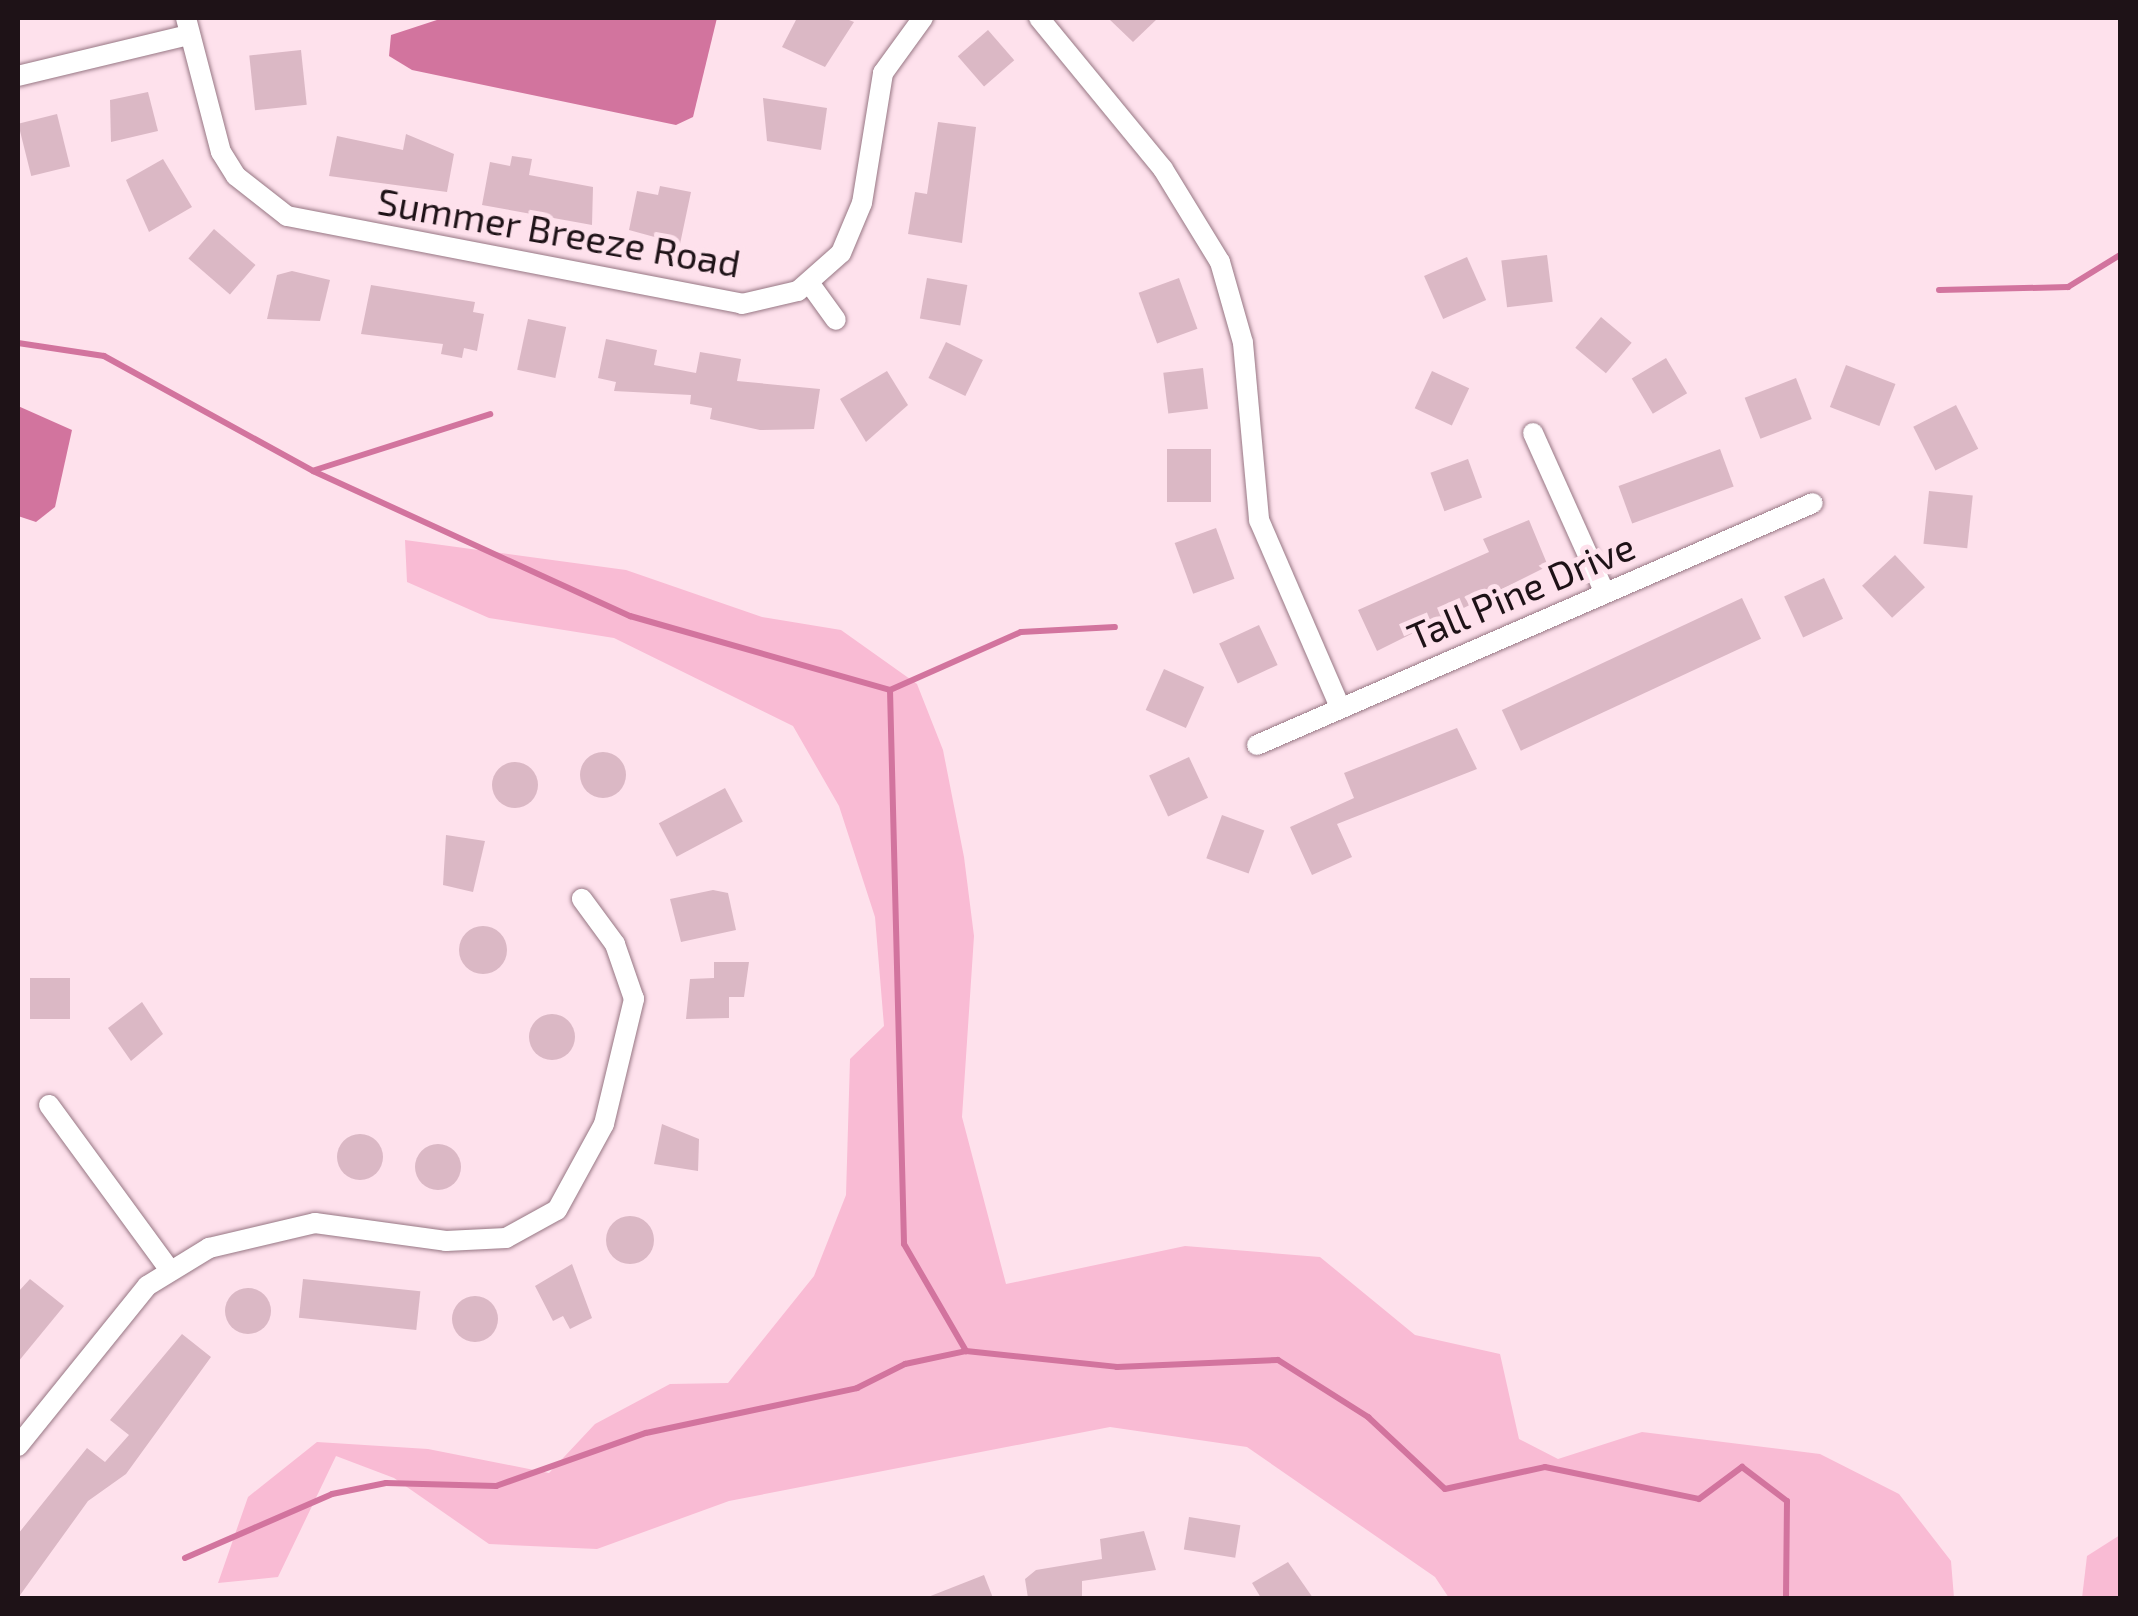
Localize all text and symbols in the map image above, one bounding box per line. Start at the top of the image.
street label: Summer Breeze Road [374,178,744,286]
street label: Tall Pine Drive [1400,522,1642,660]

